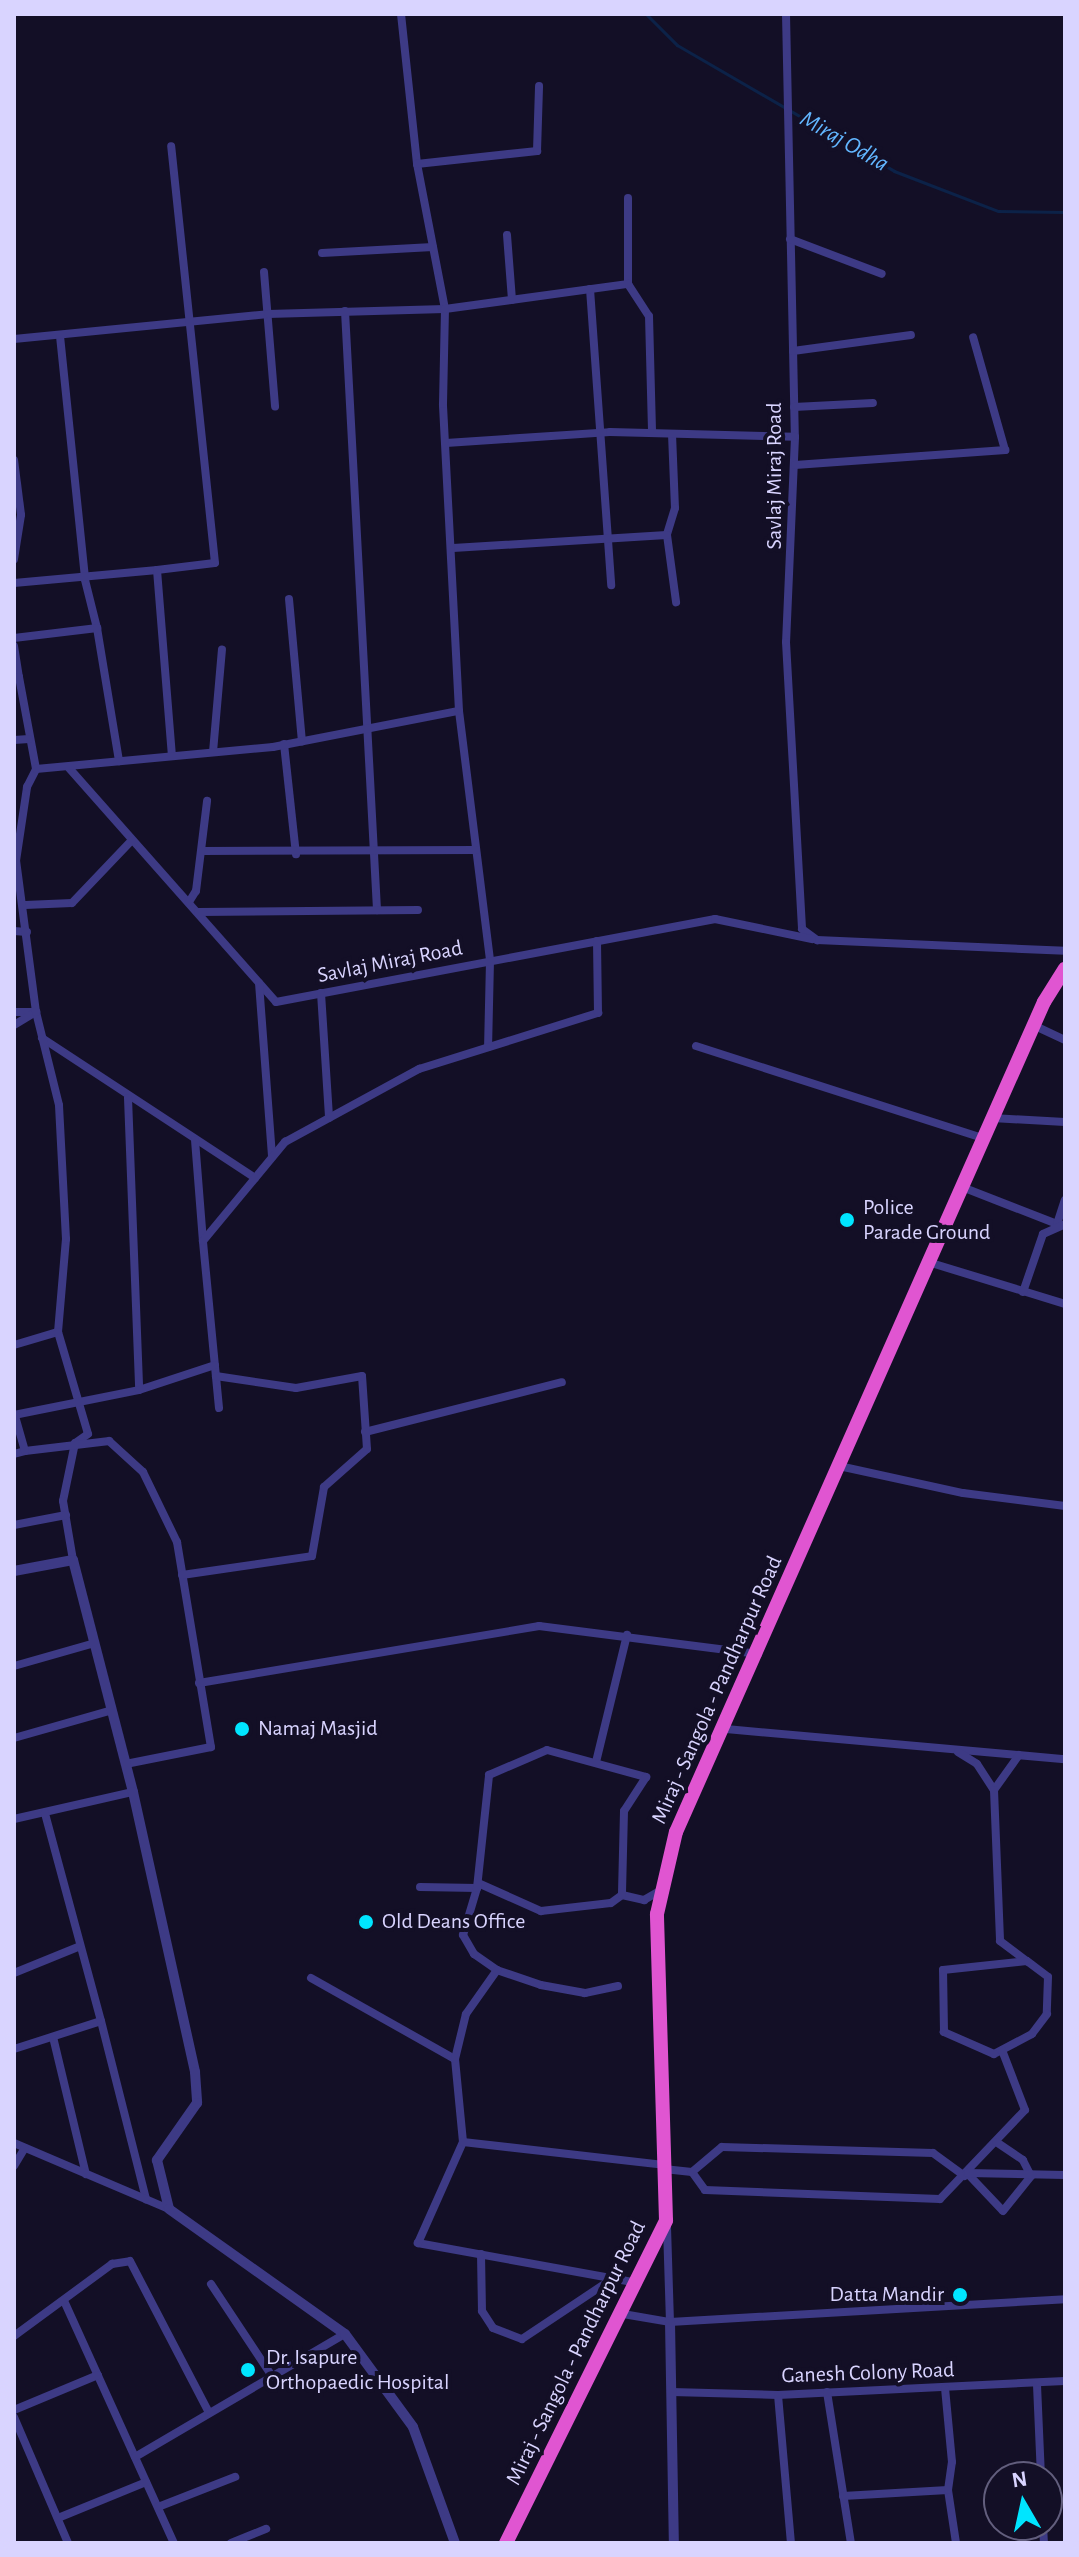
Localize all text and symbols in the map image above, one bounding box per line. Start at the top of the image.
water label: Miraj Odha [794,105,894,179]
street label: Savlaj Miraj Road [762,402,788,550]
street label: Savlaj Miraj Road [315,935,465,989]
place label: Police Parade Ground [863,1194,990,1246]
marker: Police Parade Ground [838,1211,856,1229]
street label: Miraj - Sangola - Pandharpur Road [646,1552,788,1828]
place label: Namaj Masjid [258,1716,378,1742]
marker: Namaj Masjid [233,1720,251,1738]
place label: Old Deans Office [382,1909,525,1935]
marker: Old Deans Office [357,1913,375,1931]
street label: Miraj - Sangola - Pandharpur Road [500,2217,652,2489]
place label: Datta Mandir [830,2282,944,2308]
marker: Datta Mandir [951,2286,969,2304]
place label: Dr. Isapure Orthopaedic Hospital [266,2344,449,2396]
street label: Ganesh Colony Road [781,2357,955,2389]
marker: Dr. Isapure Orthopaedic Hospital [237,2359,259,2381]
north arrow [983,2461,1063,2541]
text: N [1010,2467,1029,2491]

